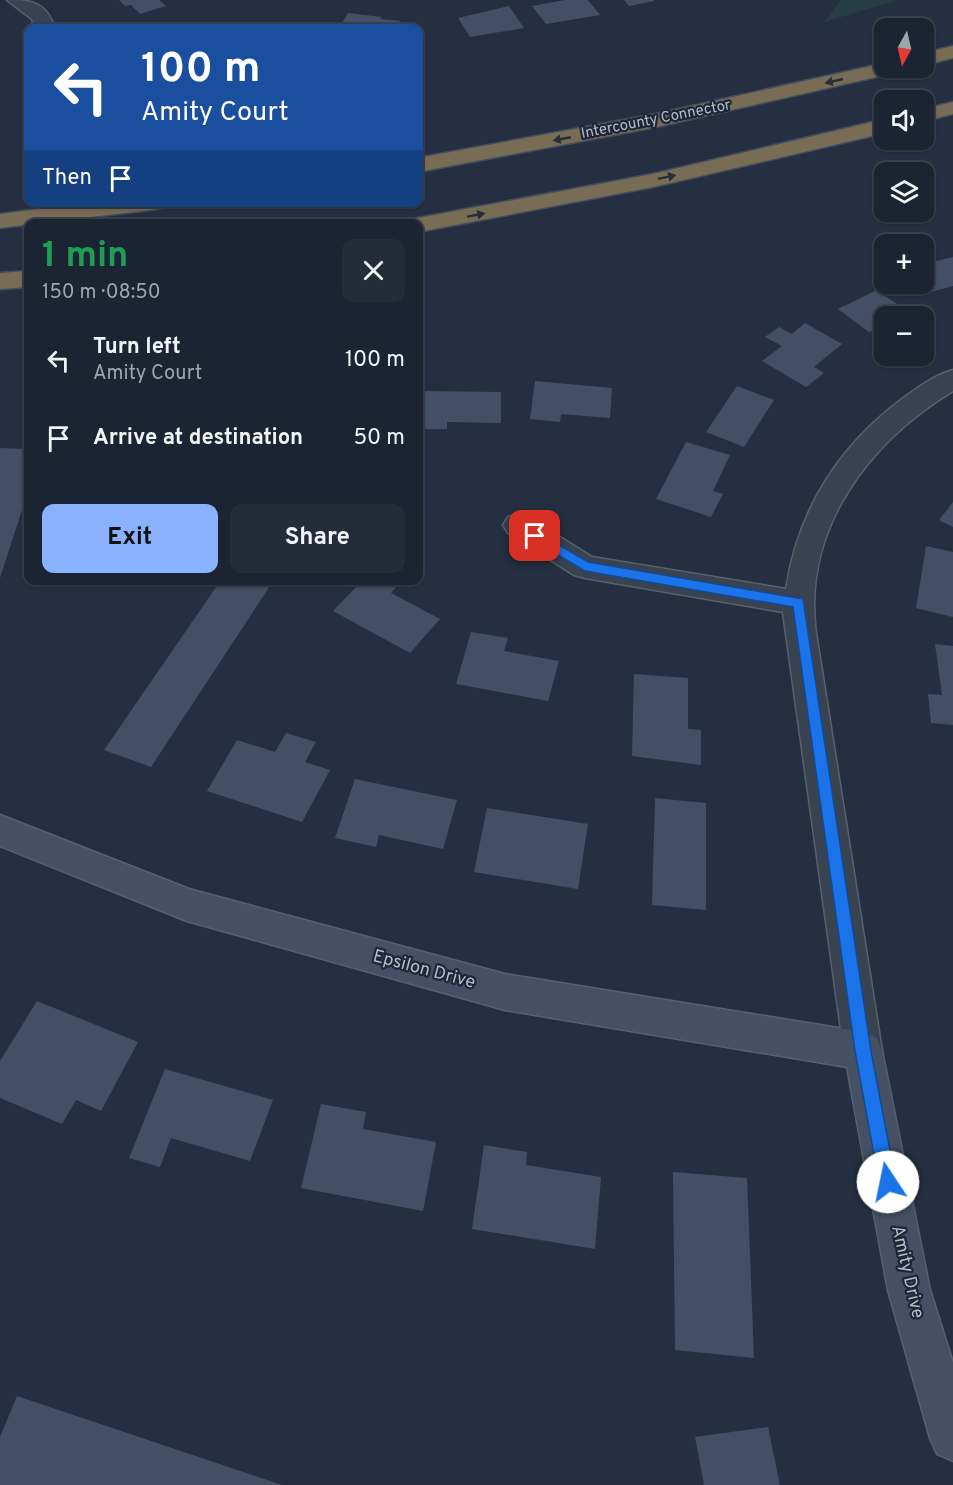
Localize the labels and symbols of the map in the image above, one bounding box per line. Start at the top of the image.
north arrow [874,18,934,78]
one-way arrow [825,77,844,87]
street label: Intercounty Connector [580,96,733,144]
one-way arrow [552,135,571,144]
one-way arrow [658,172,677,181]
one-way arrow [467,210,486,219]
pin [509,510,560,561]
street label: Epsilon Drive [370,945,478,995]
position arrow [856,1150,920,1214]
street label: Amity Drive [885,1223,929,1321]

